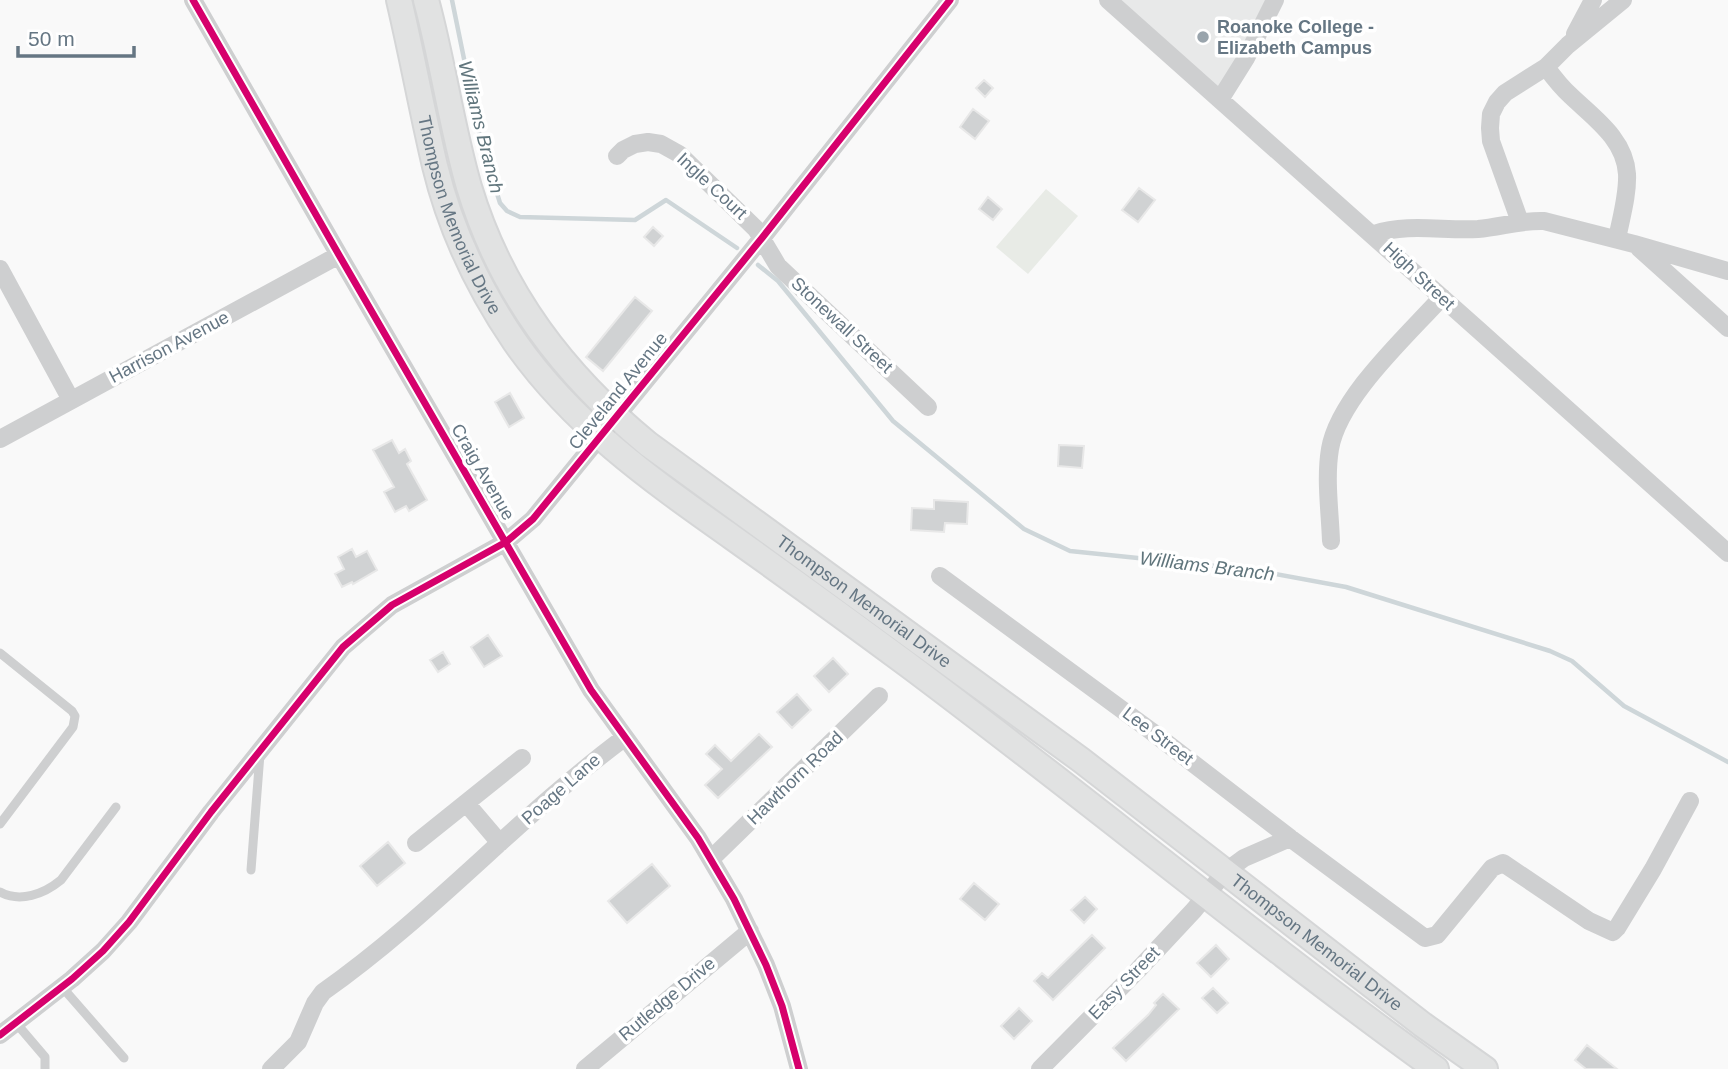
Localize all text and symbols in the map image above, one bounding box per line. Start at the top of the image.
scale bar [18,14,133,58]
place label: Roanoke College - Elizabeth Campus [1217,17,1374,58]
text: 50 m [28,27,75,50]
marker: Roanoke College - Elizabeth Campus [1195,29,1211,45]
water label: Williams Branch [454,58,508,196]
street label: Thompson Memorial Drive [414,114,505,318]
street label: Ingle Court [673,149,751,223]
street label: High Street [1379,238,1459,314]
street label: Stonewall Street [787,273,897,377]
street label: Harrison Avenue [106,307,232,387]
street label: Cleveland Avenue [565,328,671,454]
street label: Craig Avenue [447,420,519,524]
street label: Thompson Memorial Drive [773,531,955,672]
water label: Williams Branch [1138,547,1276,585]
street label: Lee Street [1119,703,1197,769]
street label: Hawthorn Road [743,727,847,829]
street label: Poage Lane [518,750,604,828]
street label: Thompson Memorial Drive [1227,870,1406,1015]
street label: Easy Street [1084,943,1164,1023]
street label: Rutledge Drive [615,953,719,1045]

